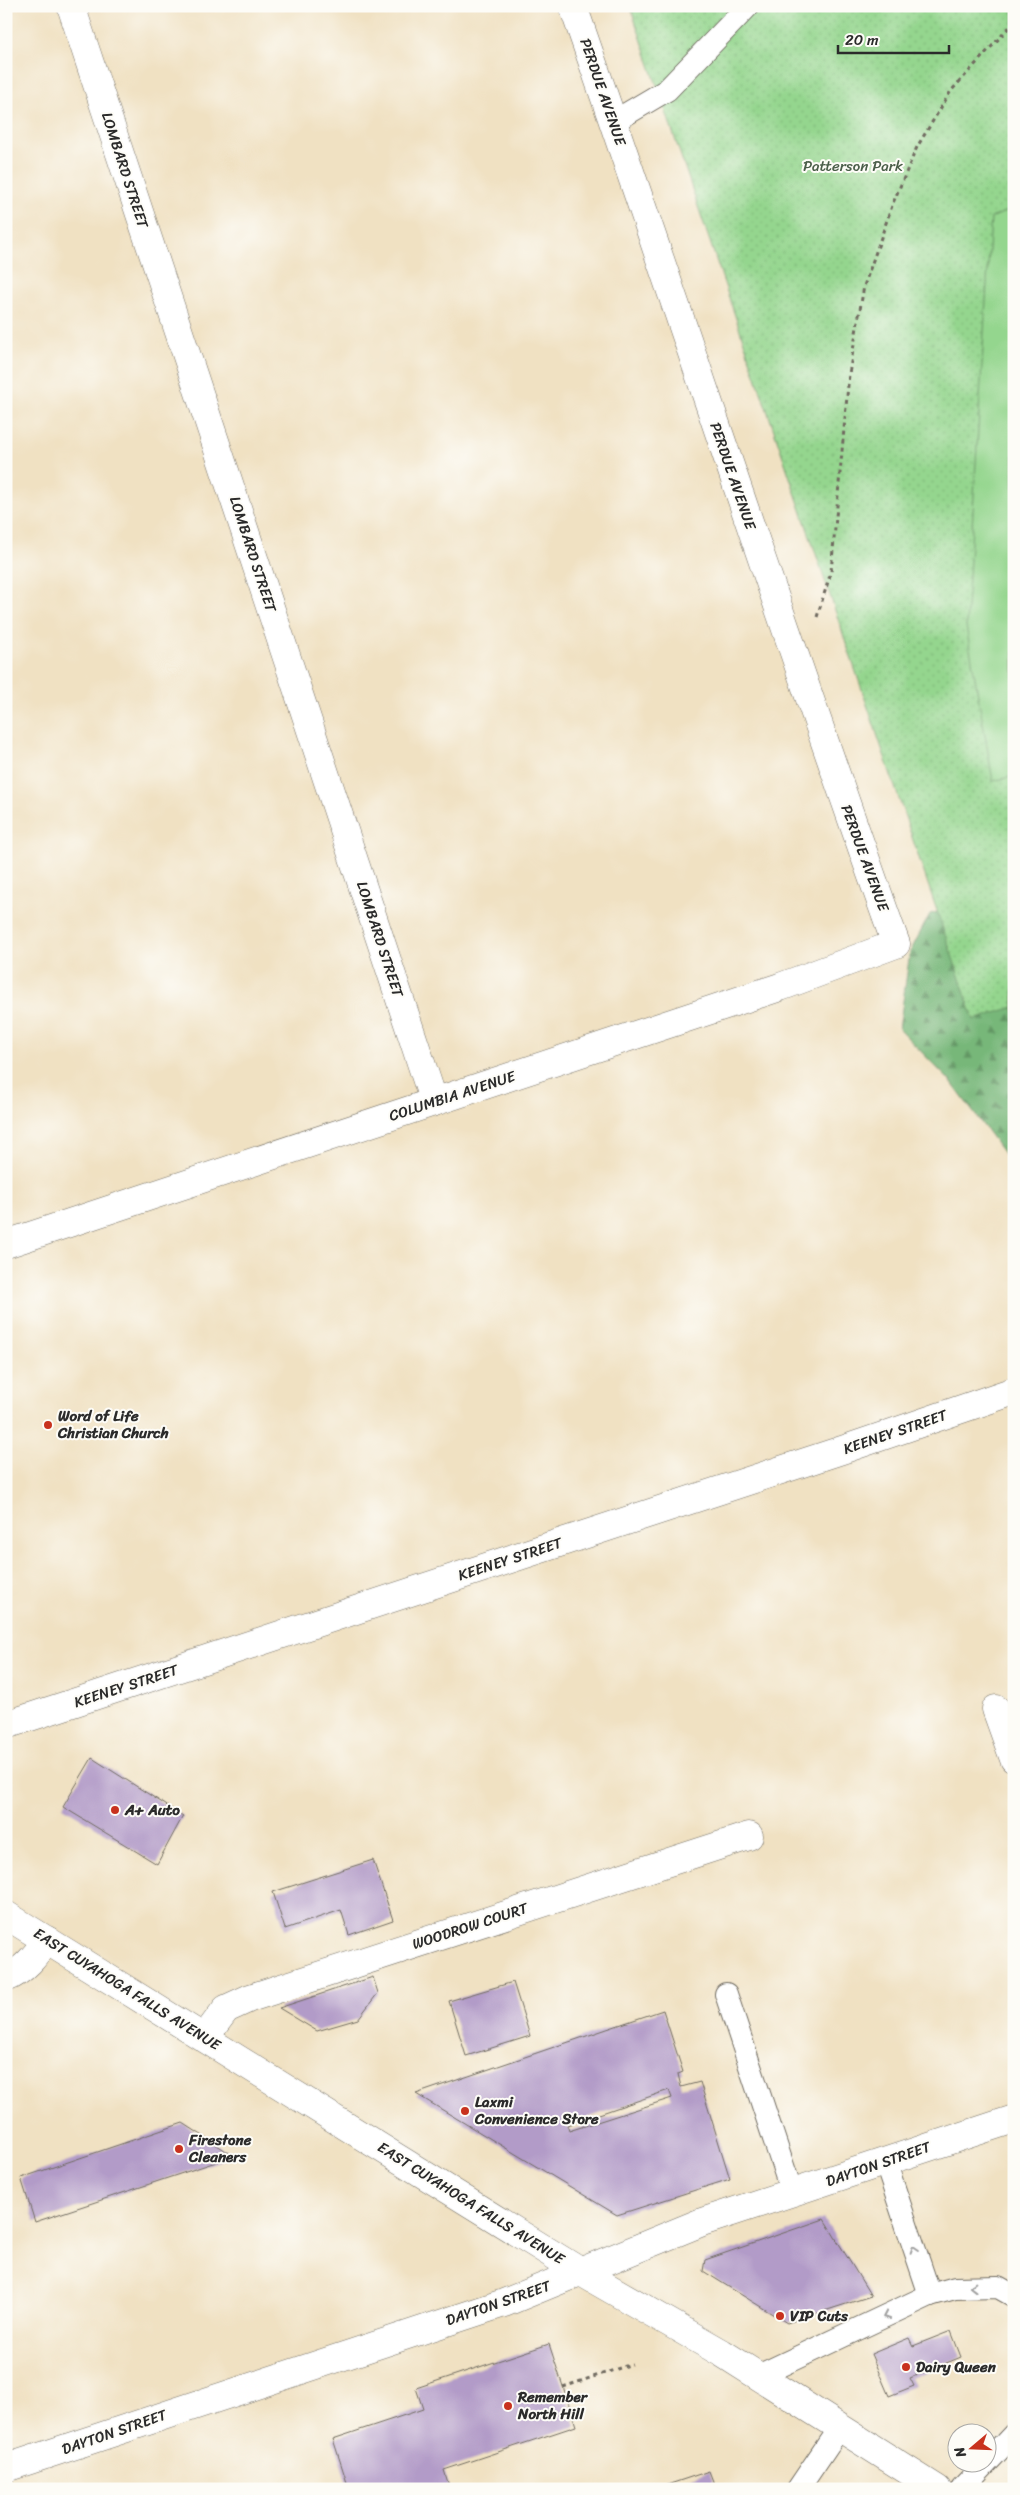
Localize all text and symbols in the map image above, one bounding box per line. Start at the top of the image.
scale bar [838,22,949,54]
text: 20 m [845,27,879,53]
street label: PERDUE AVENUE [572,35,634,151]
street label: LOMBARD STREET [94,109,156,233]
park label: Patterson Park [803,153,903,179]
street label: PERDUE AVENUE [702,419,764,535]
street label: LOMBARD STREET [222,493,284,617]
street label: PERDUE AVENUE [834,801,897,917]
street label: LOMBARD STREET [349,878,411,1002]
street label: COLUMBIA AVENUE [385,1063,520,1129]
street label: KEENEY STREET [840,1402,952,1462]
place label: Word of Life Christian Church [57,1403,169,1446]
marker: Word of Life Christian Church [42,1419,54,1431]
street label: KEENEY STREET [455,1529,567,1588]
street label: KEENEY STREET [71,1656,183,1715]
place label: A+ Auto [124,1797,180,1823]
marker: A+ Auto [109,1804,121,1816]
street label: WOODROW COURT [409,1895,533,1957]
street label: EAST CUYAHOGA FALLS AVENUE [28,1921,227,2058]
place label: Laxmi Convenience Store [474,2089,599,2132]
marker: Laxmi Convenience Store [459,2105,471,2117]
place label: Firestone Cleaners [188,2127,252,2170]
street label: DAYTON STREET [822,2134,935,2194]
street label: EAST CUYAHOGA FALLS AVENUE [372,2135,571,2272]
marker: Firestone Cleaners [173,2143,185,2155]
one-way arrow [910,2245,920,2253]
street label: DAYTON STREET [442,2273,555,2333]
one-way arrow [968,2282,976,2292]
place label: VIP Cuts [790,2303,849,2329]
marker: VIP Cuts [774,2310,786,2322]
one-way arrow [882,2310,891,2320]
place label: Dairy Queen [916,2354,997,2380]
marker: Dairy Queen [900,2361,912,2373]
place label: Remember North Hill [517,2384,589,2427]
marker: Remember North Hill [502,2400,514,2412]
street label: DAYTON STREET [58,2402,171,2462]
north arrow [948,2422,998,2472]
text: N [947,2443,974,2462]

